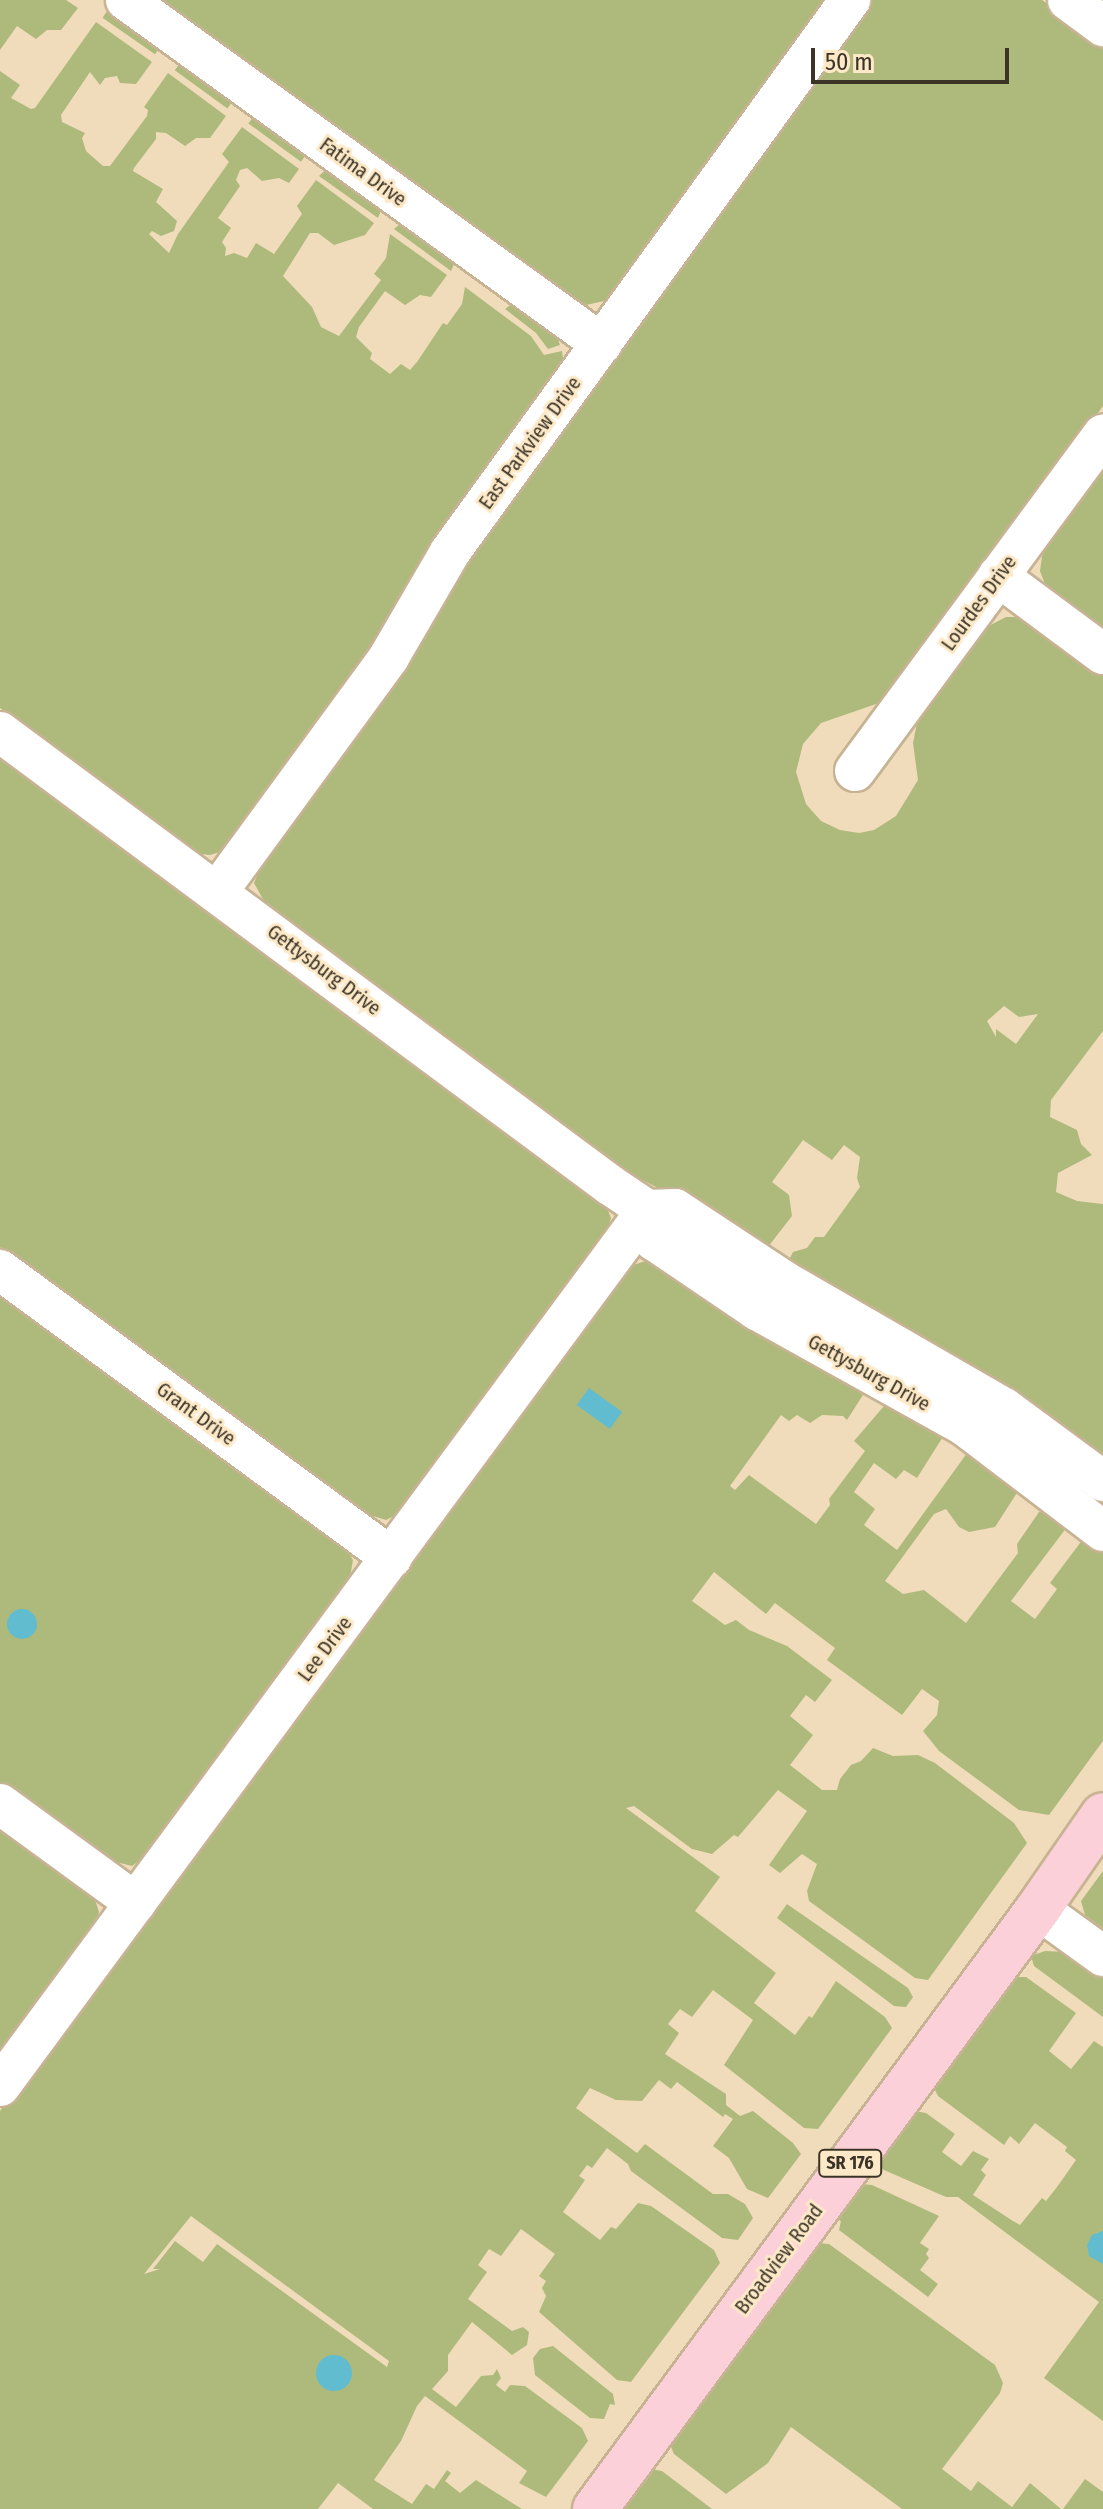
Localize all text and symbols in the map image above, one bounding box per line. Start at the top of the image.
scale bar [815,32,1013,82]
text: 50 m [825,48,873,76]
street label: Fatima Drive [315,133,411,211]
street label: East Parkview Drive [474,372,586,514]
street label: Lourdes Drive [936,551,1022,655]
street label: Gettysburg Drive [263,920,385,1020]
street label: Gettysburg Drive [804,1330,934,1416]
street label: Grant Drive [152,1377,240,1451]
street label: Lee Drive [293,1612,357,1686]
road number: SR 176 [818,2149,882,2177]
street label: Broadview Road [730,2199,828,2319]

